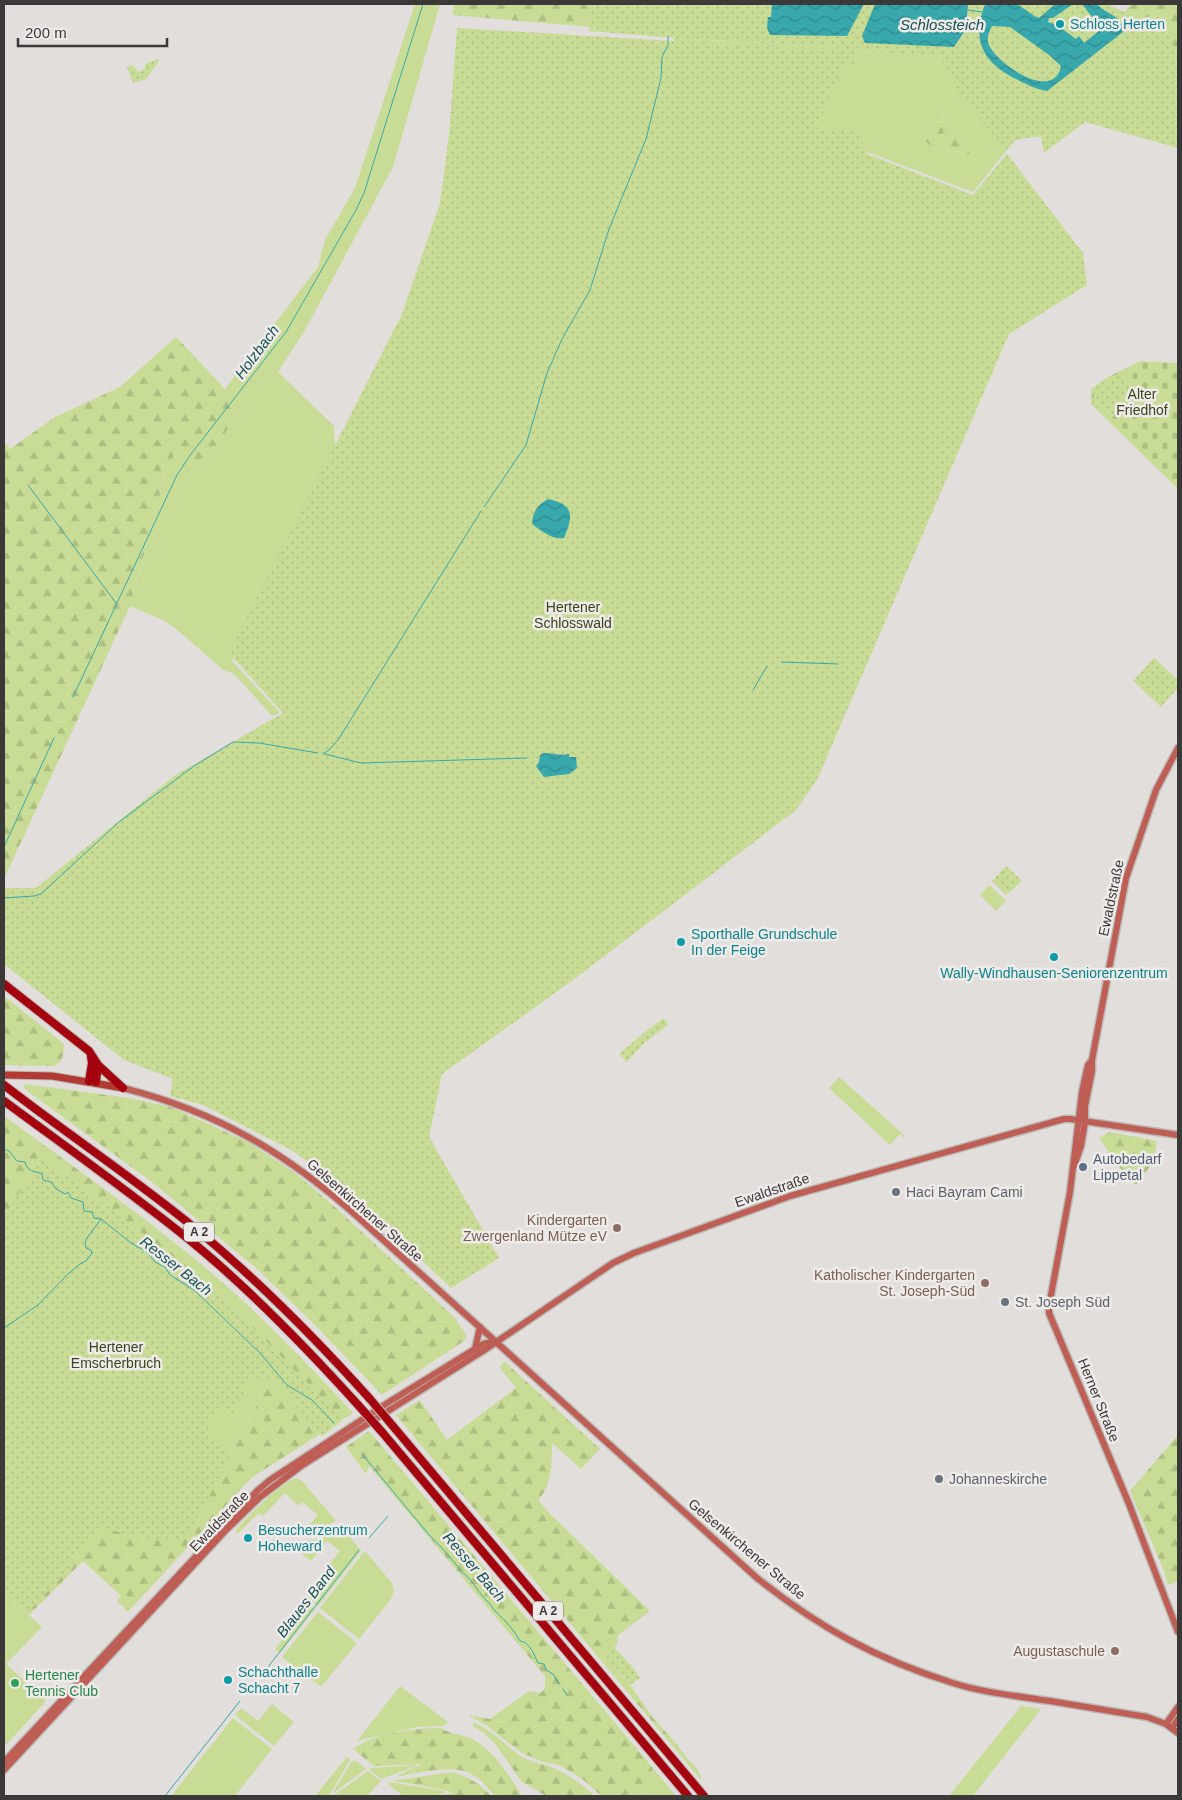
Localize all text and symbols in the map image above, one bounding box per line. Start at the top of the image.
scale bar [18,15,166,47]
water label: Schlossteich [900,16,984,33]
place label: Schloss Herten [1070,16,1165,32]
marker: Schloss Herten [1054,18,1066,30]
text: 200 m [25,24,67,41]
water label: Holzbach [231,322,282,382]
park label: Alter Friedhof [1116,386,1168,418]
park label: Hertener Schlosswald [534,599,612,631]
street label: Ewaldstraße [1095,858,1127,938]
place label: Sporthalle Grundschule In der Feige [691,926,838,958]
marker: Sporthalle Grundschule In der Feige [675,936,687,948]
marker: Wally-Windhausen-Seniorenzentrum [1048,951,1060,963]
place label: Wally-Windhausen-Seniorenzentrum [940,965,1168,981]
place label: Autobedarf Lippetal [1093,1151,1162,1183]
street label: Gelsenkirchener Straße [304,1155,426,1265]
marker: Autobedarf Lippetal [1077,1161,1089,1173]
street label: Ewaldstraße [733,1170,812,1210]
place label: Haci Bayram Cami [906,1184,1023,1200]
marker: Haci Bayram Cami [890,1186,902,1198]
place label: Kindergarten Zwergenland Mütze eV [463,1212,608,1244]
road number: A 2 [184,1222,214,1242]
marker: Kindergarten Zwergenland Mütze eV [611,1222,623,1234]
water label: Resser Bach [137,1232,215,1299]
place label: Katholischer Kindergarten St. Joseph-Süd [814,1267,975,1299]
marker: Katholischer Kindergarten St. Joseph-Süd [979,1277,991,1289]
place label: St. Joseph Süd [1015,1294,1110,1310]
marker: St. Joseph Süd [999,1296,1011,1308]
park label: Hertener Emscherbruch [71,1339,161,1371]
street label: Herner Straße [1075,1356,1123,1444]
place label: Johanneskirche [949,1471,1047,1487]
marker: Johanneskirche [933,1473,945,1485]
street label: Ewaldstraße [186,1487,252,1555]
street label: Gelsenkirchener Straße [685,1495,809,1603]
place label: Besucherzentrum Hoheward [258,1522,368,1554]
water label: Resser Bach [440,1529,509,1605]
marker: Besucherzentrum Hoheward [242,1532,254,1544]
water label: Blaues Band [273,1562,339,1640]
road number: A 2 [533,1602,563,1620]
place label: Augustaschule [1013,1643,1105,1659]
marker: Augustaschule [1109,1645,1121,1657]
place label: Schachthalle Schacht 7 [238,1664,318,1696]
place label: Hertener Tennis Club [25,1667,98,1699]
marker: Schachthalle Schacht 7 [222,1674,234,1686]
marker: Hertener Tennis Club [9,1677,21,1689]

